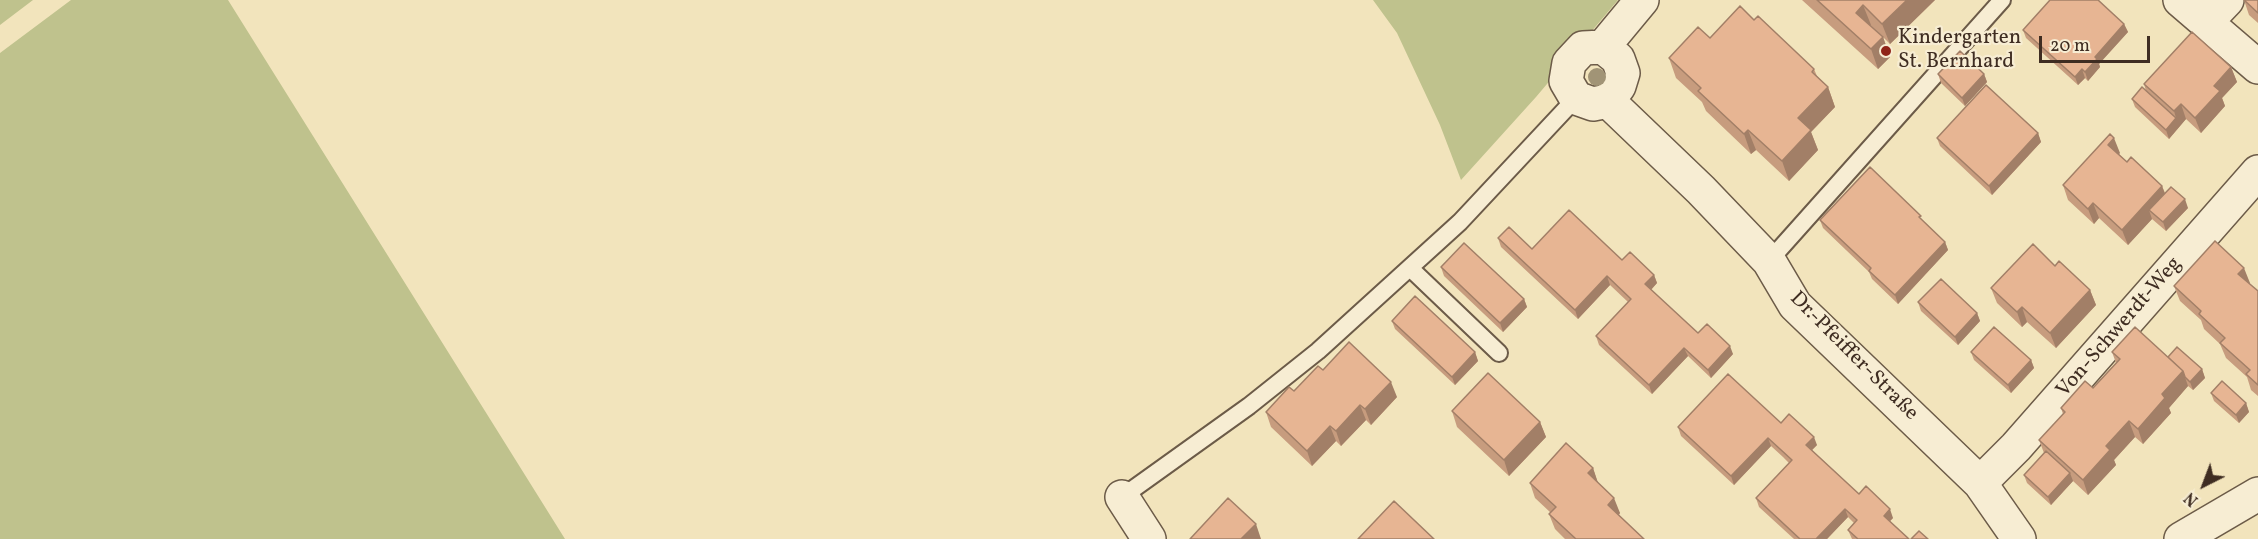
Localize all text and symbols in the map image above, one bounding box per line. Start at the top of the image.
scale bar [2042,24,2153,62]
place label: Kindergarten St. Bernhard [1898,26,2021,76]
text: 20 m [2050,34,2090,59]
marker: Kindergarten St. Bernhard [1879,44,1893,58]
street label: Von-Schwerdt-Weg [2052,253,2188,403]
street label: Dr.-Pfeiffer-Straße [1783,287,1923,427]
north arrow [2174,455,2234,515]
text: N [2180,486,2204,510]

